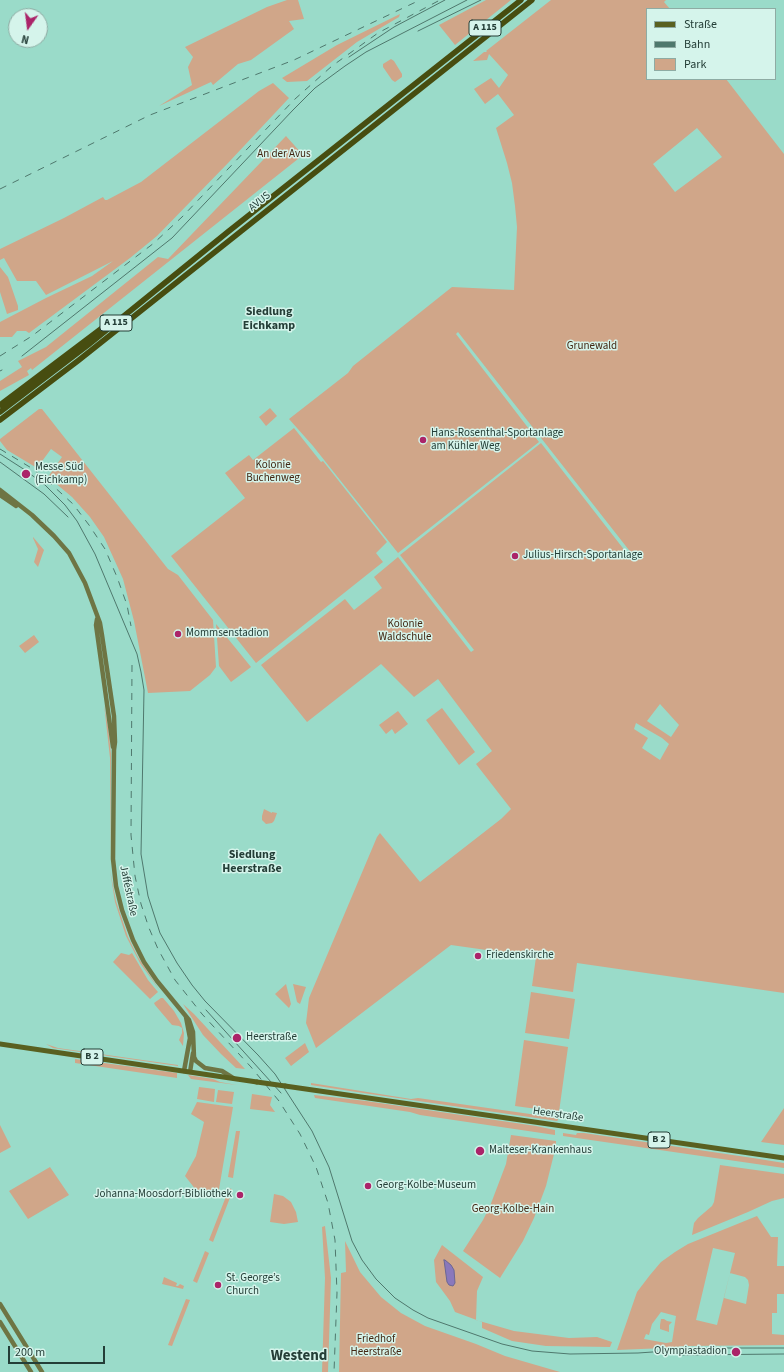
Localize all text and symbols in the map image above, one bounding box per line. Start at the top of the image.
north arrow [8,8,48,48]
legend [646,8,776,80]
text: Straße [684,16,717,33]
road number: A 115 [469,20,501,36]
text: N [20,31,31,47]
text: Bahn [684,36,710,53]
text: Park [684,56,706,73]
park label: An der Avus [257,148,311,162]
street label: AVUS [246,189,274,215]
district label: Siedlung Eichkamp [243,305,295,333]
road number: A 115 [100,315,132,331]
park label: Grunewald [567,340,617,354]
place label: Hans-Rosenthal-Sportanlage am Kühler Weg [431,427,563,453]
marker: Hans-Rosenthal-Sportanlage am Kühler Weg [418,435,428,445]
park label: Kolonie Buchenweg [246,459,300,485]
place label: Messe Süd (Eichkamp) [35,461,87,487]
marker: Messe Süd (Eichkamp) [20,468,32,480]
place label: Julius-Hirsch-Sportanlage [523,549,642,563]
marker: Julius-Hirsch-Sportanlage [510,551,520,561]
park label: Kolonie Waldschule [379,618,431,644]
place label: Mommsenstadion [186,627,268,641]
marker: Mommsenstadion [173,629,183,639]
district label: Siedlung Heerstraße [222,848,282,876]
street label: Jafféstraße [116,864,140,918]
place label: Friedenskirche [486,949,554,963]
marker: Friedenskirche [473,951,483,961]
place label: Heerstraße [246,1031,297,1045]
marker: Heerstraße [231,1032,243,1044]
road number: B 2 [81,1049,103,1065]
street label: Heerstraße [532,1105,584,1125]
road number: B 2 [648,1132,670,1148]
place label: Malteser-Krankenhaus [489,1144,592,1158]
marker: Malteser-Krankenhaus [474,1145,486,1157]
place label: Georg-Kolbe-Museum [376,1179,476,1193]
marker: Georg-Kolbe-Museum [363,1181,373,1191]
place label: Johanna-Moosdorf-Bibliothek [94,1188,232,1202]
marker: Johanna-Moosdorf-Bibliothek [235,1190,245,1200]
park label: Georg-Kolbe-Hain [472,1203,554,1217]
place label: St. George’s Church [226,1272,280,1298]
marker: St. George’s Church [213,1280,223,1290]
park label: Friedhof Heerstraße [351,1333,401,1359]
scale bar [10,1338,107,1364]
text: 200 m [15,1344,45,1361]
place label: Olympiastadion [654,1345,727,1359]
marker: Olympiastadion [730,1346,742,1358]
district label: Westend [271,1348,327,1366]

